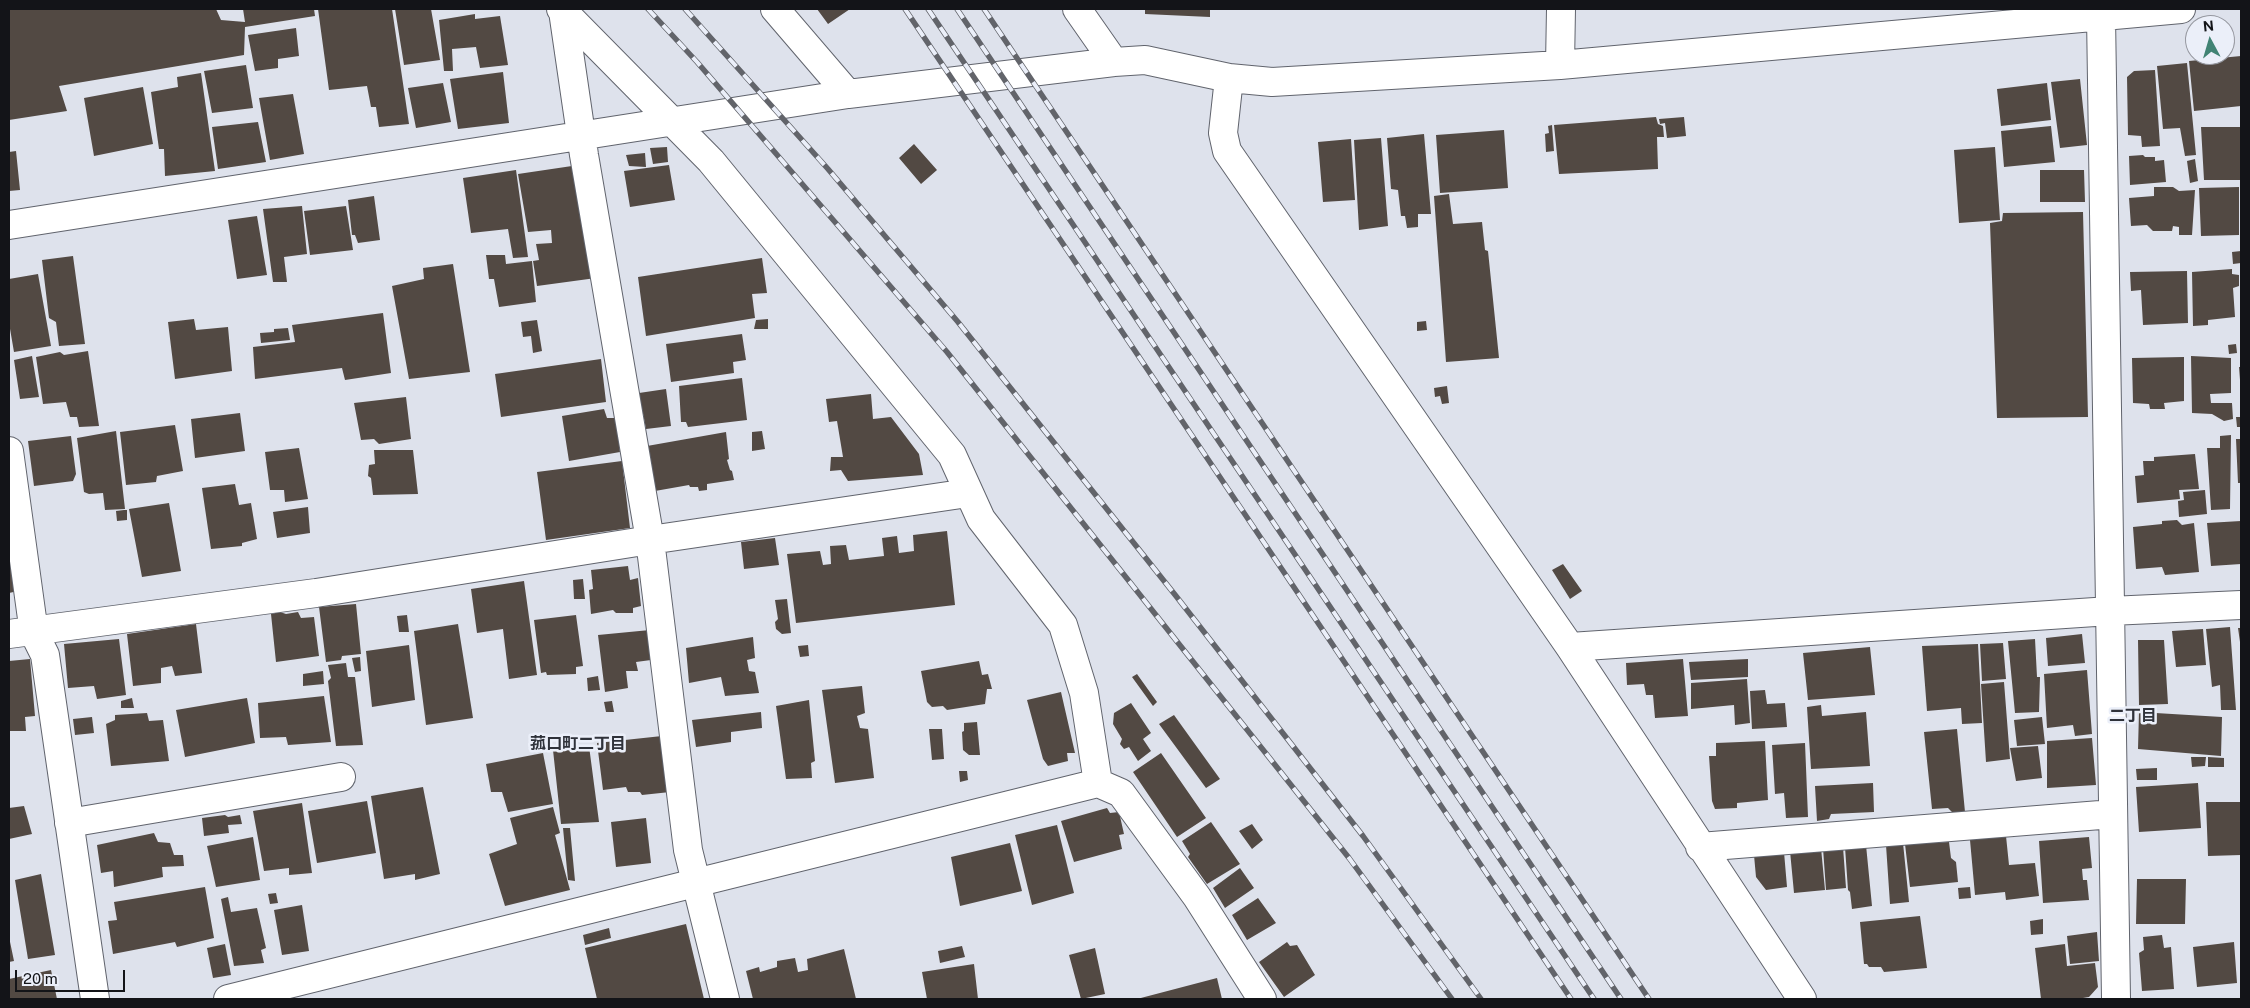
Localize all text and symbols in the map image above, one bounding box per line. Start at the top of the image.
north arrow [2185,15,2235,65]
text: N [2202,18,2215,35]
district label: 二丁目 [2109,706,2157,726]
district label: 菰口町二丁目 [530,734,626,754]
scale bar [18,960,128,992]
text: 20 m [23,970,58,987]

